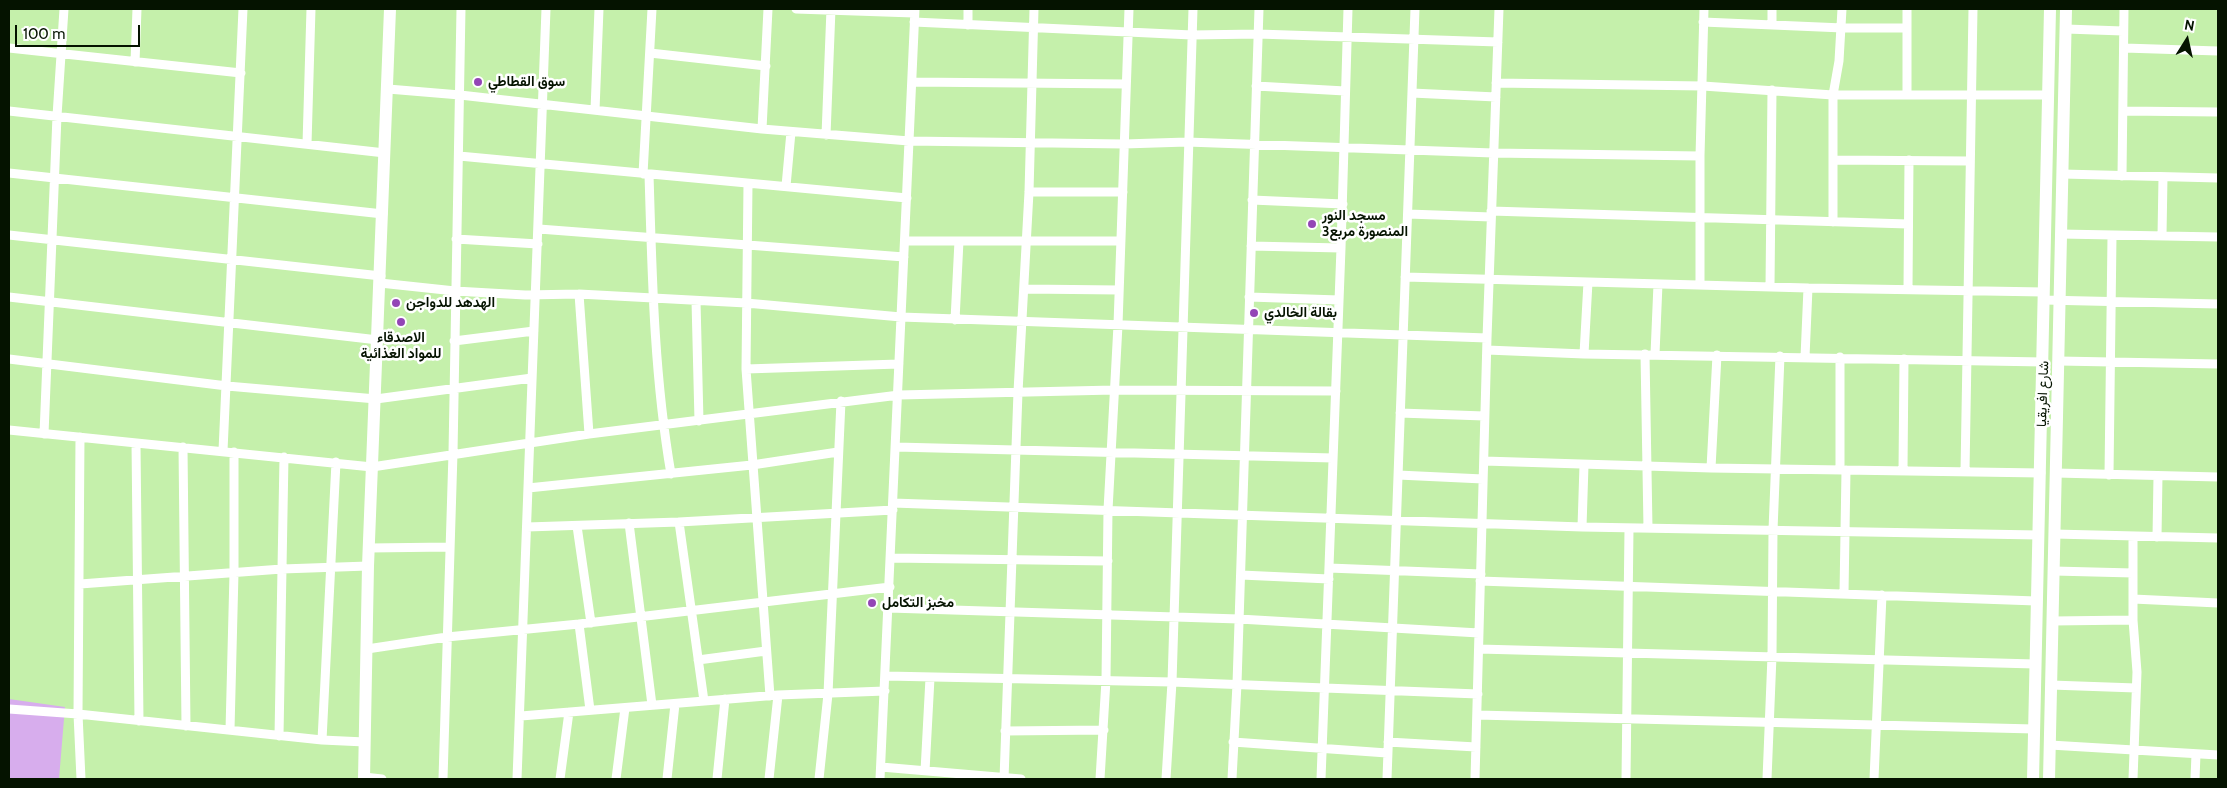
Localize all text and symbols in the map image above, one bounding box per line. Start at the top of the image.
scale bar [18,15,142,47]
north arrow [2162,15,2212,65]
text: N [2183,16,2196,35]
text: 100 m [23,25,65,43]
place label: سوق القطاطي [488,74,565,90]
marker: سوق القطاطي [472,76,484,88]
place label: مسجد النور المنصورة مربع3 [1322,208,1408,240]
marker: مسجد النور المنصورة مربع3 [1306,218,1318,230]
place label: الهدهد للدواجن [406,295,495,311]
marker: الهدهد للدواجن [390,297,402,309]
place label: بقالة الخالدي [1264,305,1337,321]
marker: بقالة الخالدي [1248,307,1260,319]
marker: الاصدقاء للمواد الغذائية [395,316,407,328]
place label: الاصدقاء للمواد الغذائية [361,330,441,362]
street label: شارع افريقيا [2033,361,2053,427]
place label: مخبز التكامل [882,595,954,611]
marker: مخبز التكامل [866,597,878,609]

